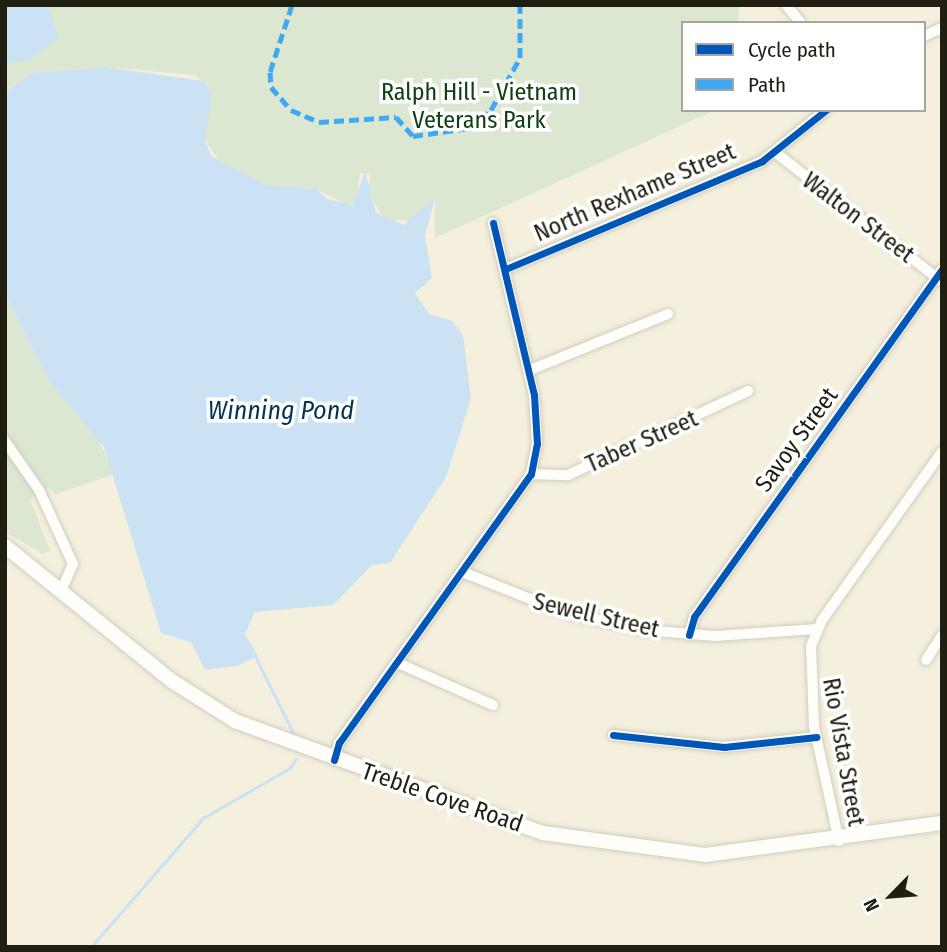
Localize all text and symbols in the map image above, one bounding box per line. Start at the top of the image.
legend [681,21,926,112]
text: Cycle path [748,37,836,63]
text: Path [748,72,786,98]
park label: Ralph Hill - Vietnam Veterans Park [381,79,577,135]
street label: North Rexhame Street [530,138,740,248]
street label: Walton Street [796,167,920,269]
street label: Savoy Street [750,382,844,498]
water label: Winning Pond [208,395,354,427]
street label: Taber Street [582,405,702,479]
street label: Sewell Street [530,587,662,645]
street label: Rio Vista Street [816,676,870,828]
street label: Treble Cove Road [358,757,526,839]
north arrow [856,861,926,931]
text: N [859,895,884,915]

